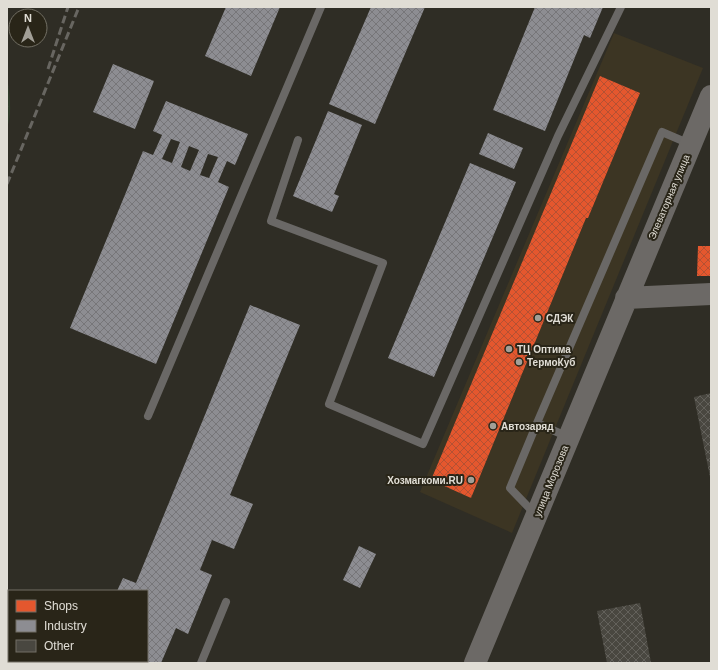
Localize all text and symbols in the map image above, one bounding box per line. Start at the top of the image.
north arrow [8,8,48,48]
text: N [24,12,32,24]
street label: Элеваторная улица [646,152,692,241]
marker: СДЭК [533,313,543,323]
place label: СДЭК [546,313,574,324]
marker: ТЦ Оптима [504,344,514,354]
place label: ТЦ Оптима [517,344,571,355]
marker: ТермоКуб [514,357,524,367]
place label: ТермоКуб [527,357,575,368]
marker: Автозаряд [488,421,498,431]
place label: Автозаряд [501,421,554,432]
street label: улица Морозова [532,443,571,518]
place label: Хозмагкоми.RU [387,475,463,486]
marker: Хозмагкоми.RU [466,475,476,485]
legend [8,590,148,662]
text: Shops [44,599,78,613]
text: Industry [44,619,87,633]
text: Other [44,639,74,653]

